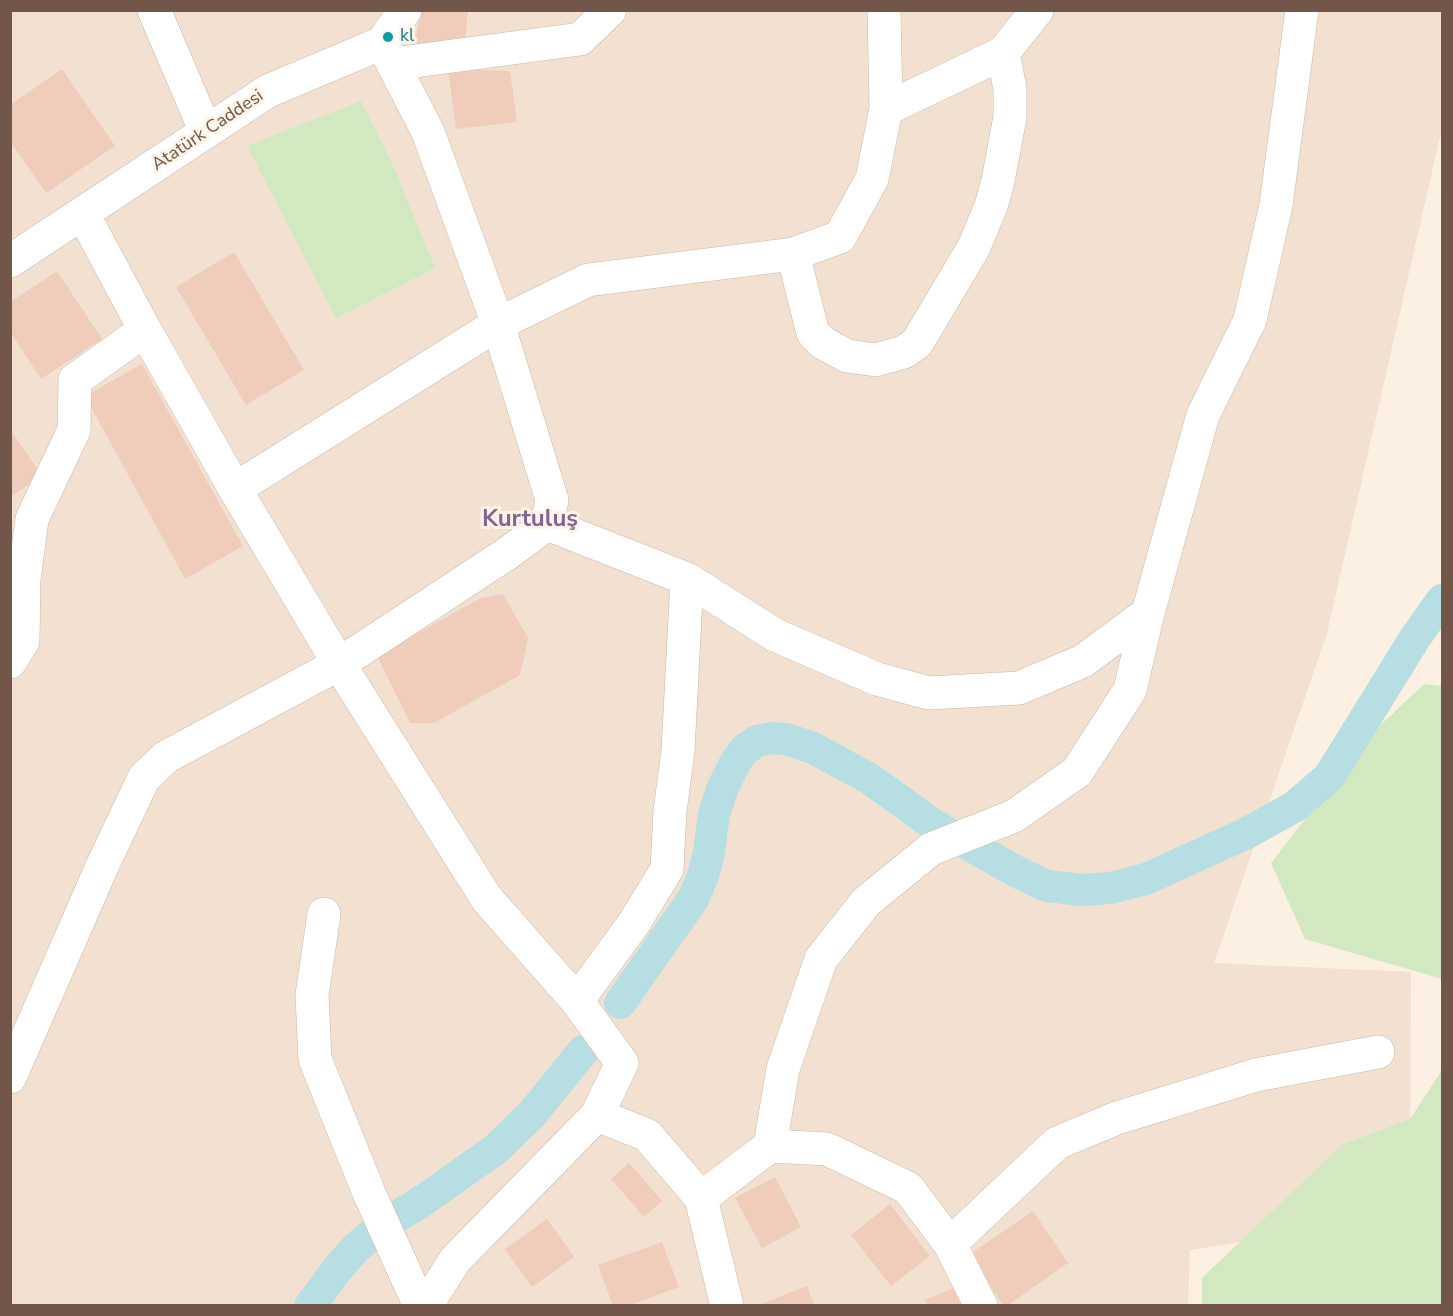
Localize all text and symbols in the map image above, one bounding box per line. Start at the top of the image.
place label: kl [400,26,414,48]
marker: kl [381,30,395,44]
street label: Atatürk Caddesi [148,86,268,176]
district label: Kurtuluş [482,506,578,534]

